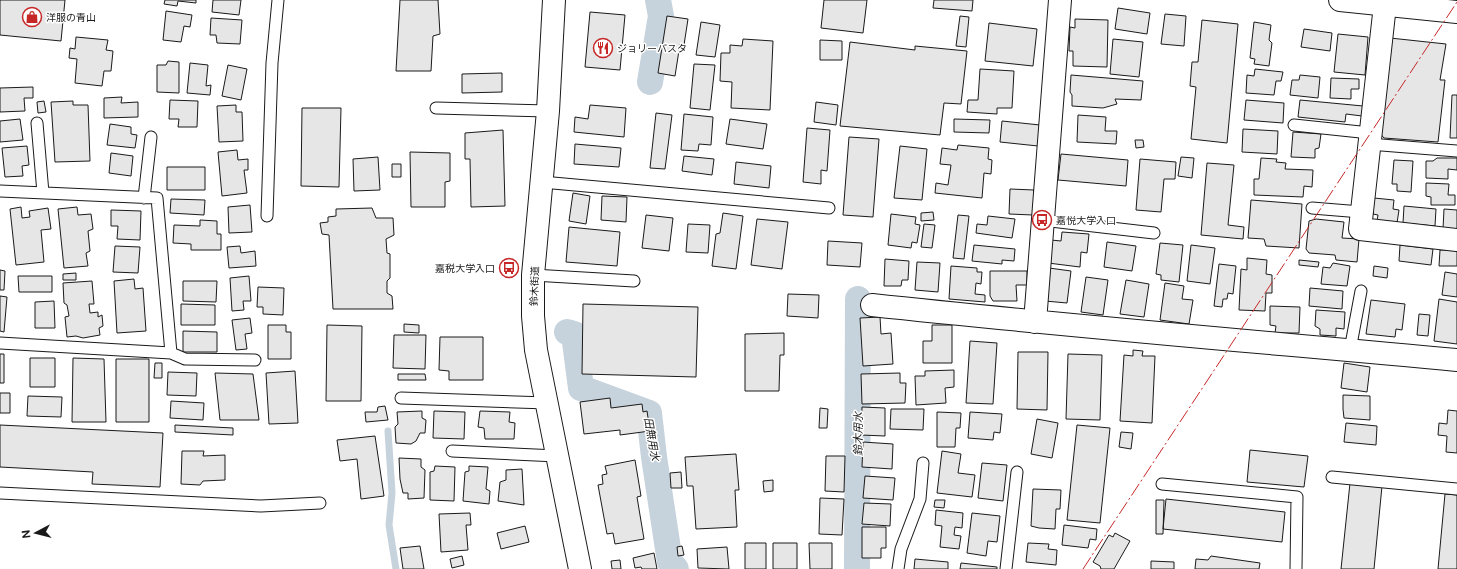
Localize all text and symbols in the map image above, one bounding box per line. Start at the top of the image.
shop icon: 洋服の青山 [21,6,43,28]
place label: 洋服の青山 [46,11,96,23]
restaurant icon: ジョリーパスタ [592,37,614,59]
place label: ジョリーパスタ [617,42,687,54]
bus stop icon: 嘉悦大学入口 [1031,209,1053,231]
place label: 嘉悦大学入口 [1056,214,1116,226]
bus stop icon: 嘉税大学入口 [498,257,520,279]
place label: 嘉税大学入口 [435,262,495,274]
street label: 鈴木街道 [527,266,541,306]
water label: 鈴木用水 [852,411,864,456]
water label: 田無用水 [642,416,662,463]
north arrow [16,513,56,553]
text: N [20,529,33,539]

